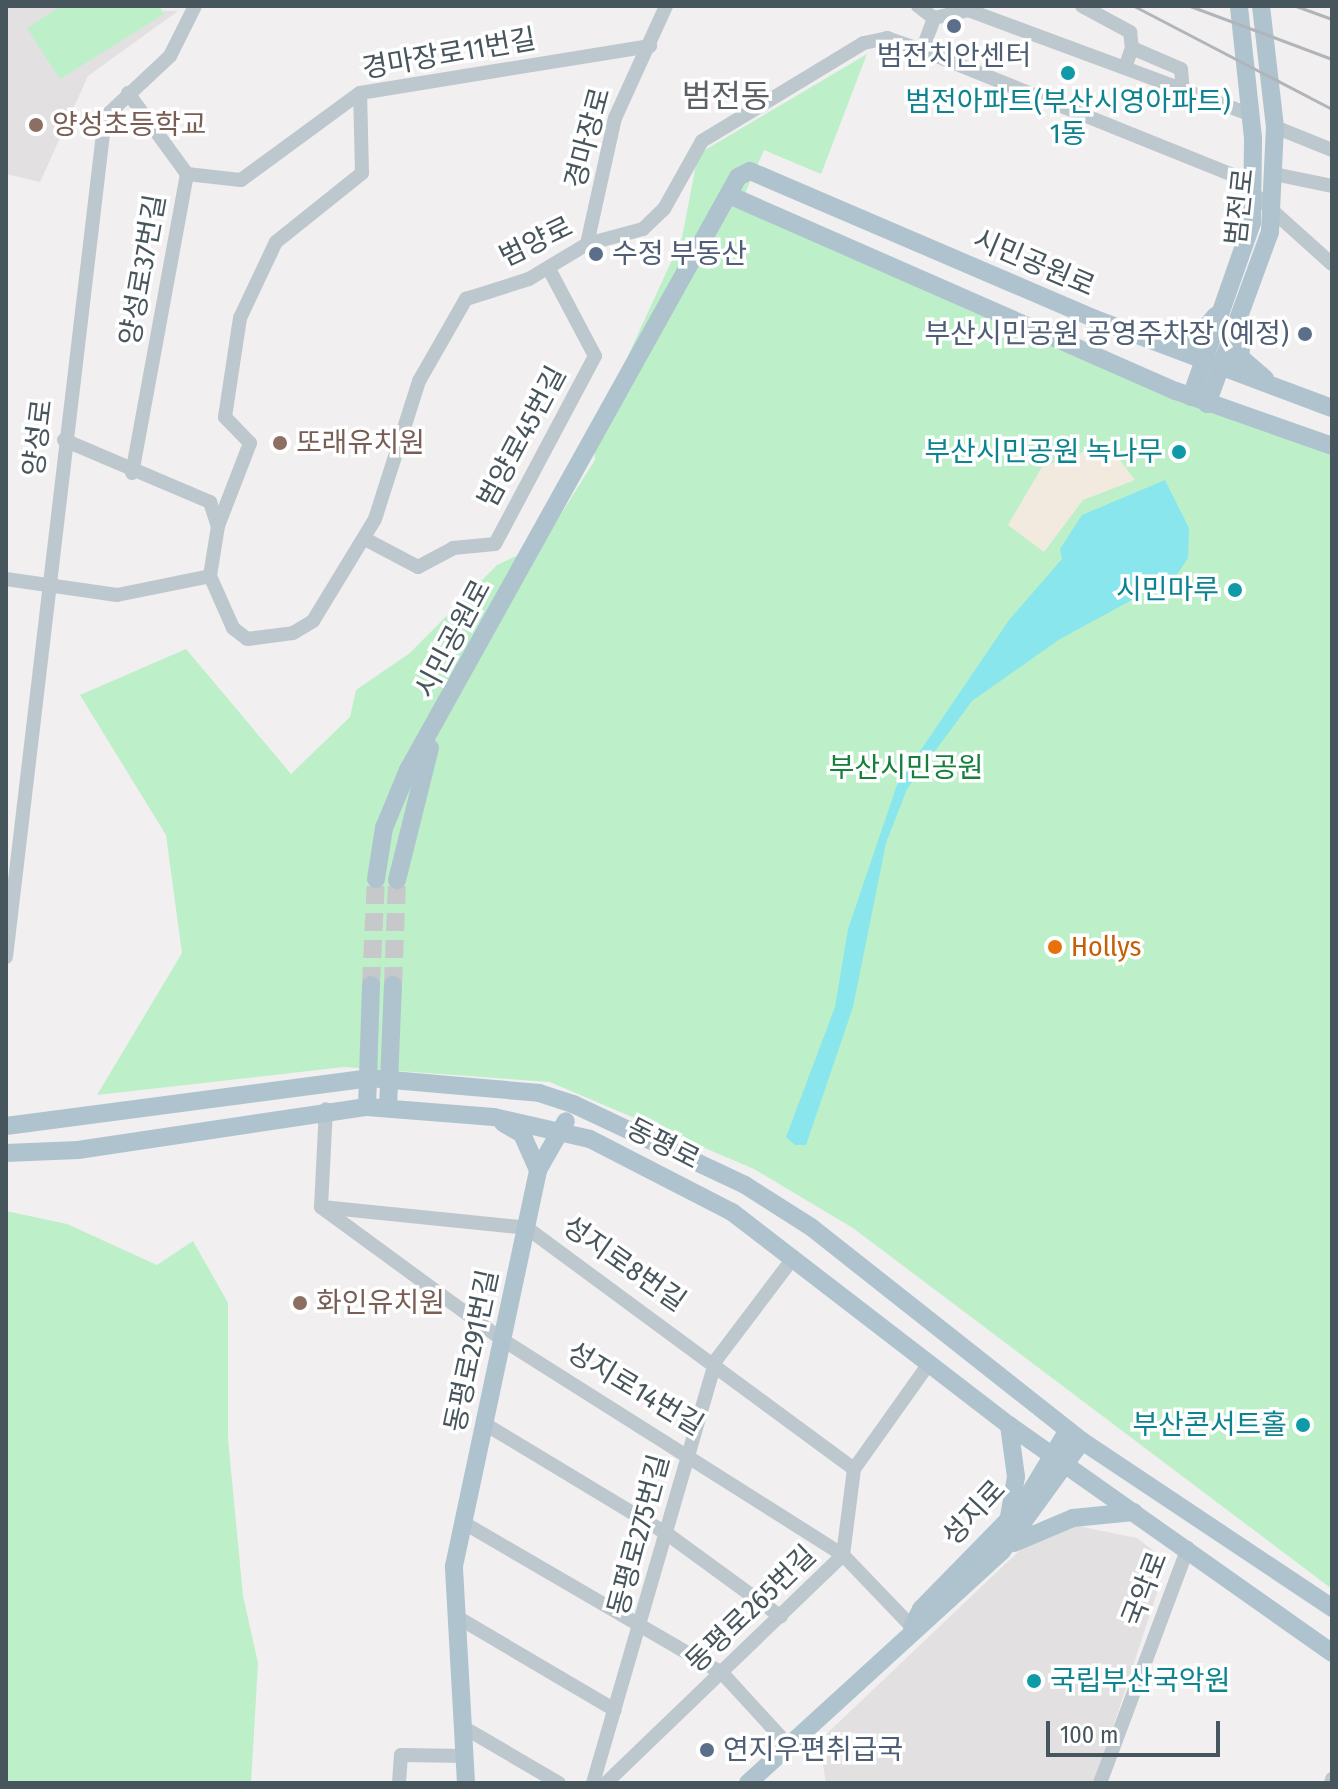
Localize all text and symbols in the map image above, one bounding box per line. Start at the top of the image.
marker: 범전치안센터 [945,17,963,35]
street label: 경마장로11번길 [359,22,539,86]
place label: 범전치안센터 [877,39,1031,73]
marker: 범전아파트(부산시영아파트) 1동 [1059,64,1077,82]
district label: 범전동 [682,77,770,115]
street label: 경마장로 [558,84,618,192]
place label: 범전아파트(부산시영아파트) 1동 [905,85,1231,151]
place label: 양성초등학교 [52,108,207,142]
marker: 양성초등학교 [27,116,45,134]
street label: 범전로 [1219,167,1261,247]
street label: 양성로37번길 [113,192,173,348]
street label: 범양로 [494,210,578,274]
street label: 시민공원로 [968,222,1100,304]
place label: 수정 부동산 [612,237,747,271]
marker: 수정 부동산 [587,245,605,263]
place label: 부산시민공원 공영주차장 (예정) [924,317,1289,351]
marker: 부산시민공원 공영주차장 (예정) [1296,325,1314,343]
street label: 범양로45번길 [471,361,573,513]
street label: 양성로 [17,398,59,478]
place label: 또래유치원 [296,426,425,460]
marker: 또래유치원 [271,434,289,452]
place label: 부산시민공원 녹나무 [925,435,1163,469]
marker: 부산시민공원 녹나무 [1170,443,1188,461]
place label: 시민마루 [1116,573,1219,607]
street label: 시민공원로 [408,574,498,704]
marker: 시민마루 [1226,581,1244,599]
park label: 부산시민공원 [829,751,983,785]
place label: Hollys [1071,930,1141,964]
marker: Hollys [1046,938,1064,956]
street label: 동평로 [621,1111,705,1177]
street label: 성지로8번길 [556,1209,692,1319]
street label: 동평로291번길 [438,1267,506,1435]
place label: 화인유치원 [316,1286,445,1320]
marker: 화인유치원 [291,1294,309,1312]
street label: 성지로14번길 [561,1335,709,1443]
place label: 부산콘서트홀 [1132,1408,1287,1442]
marker: 부산콘서트홀 [1294,1416,1312,1434]
street label: 동평로275번길 [601,1451,677,1619]
street label: 성지로 [935,1473,1013,1553]
street label: 동평로265번길 [679,1539,823,1679]
street label: 국악로 [1115,1547,1175,1631]
place label: 국립부산국악원 [1050,1664,1230,1698]
marker: 국립부산국악원 [1025,1672,1043,1690]
scale bar [1050,1705,1224,1755]
text: 100 m [1060,1721,1118,1749]
place label: 연지우편취급국 [723,1733,903,1767]
marker: 연지우편취급국 [698,1741,716,1759]

